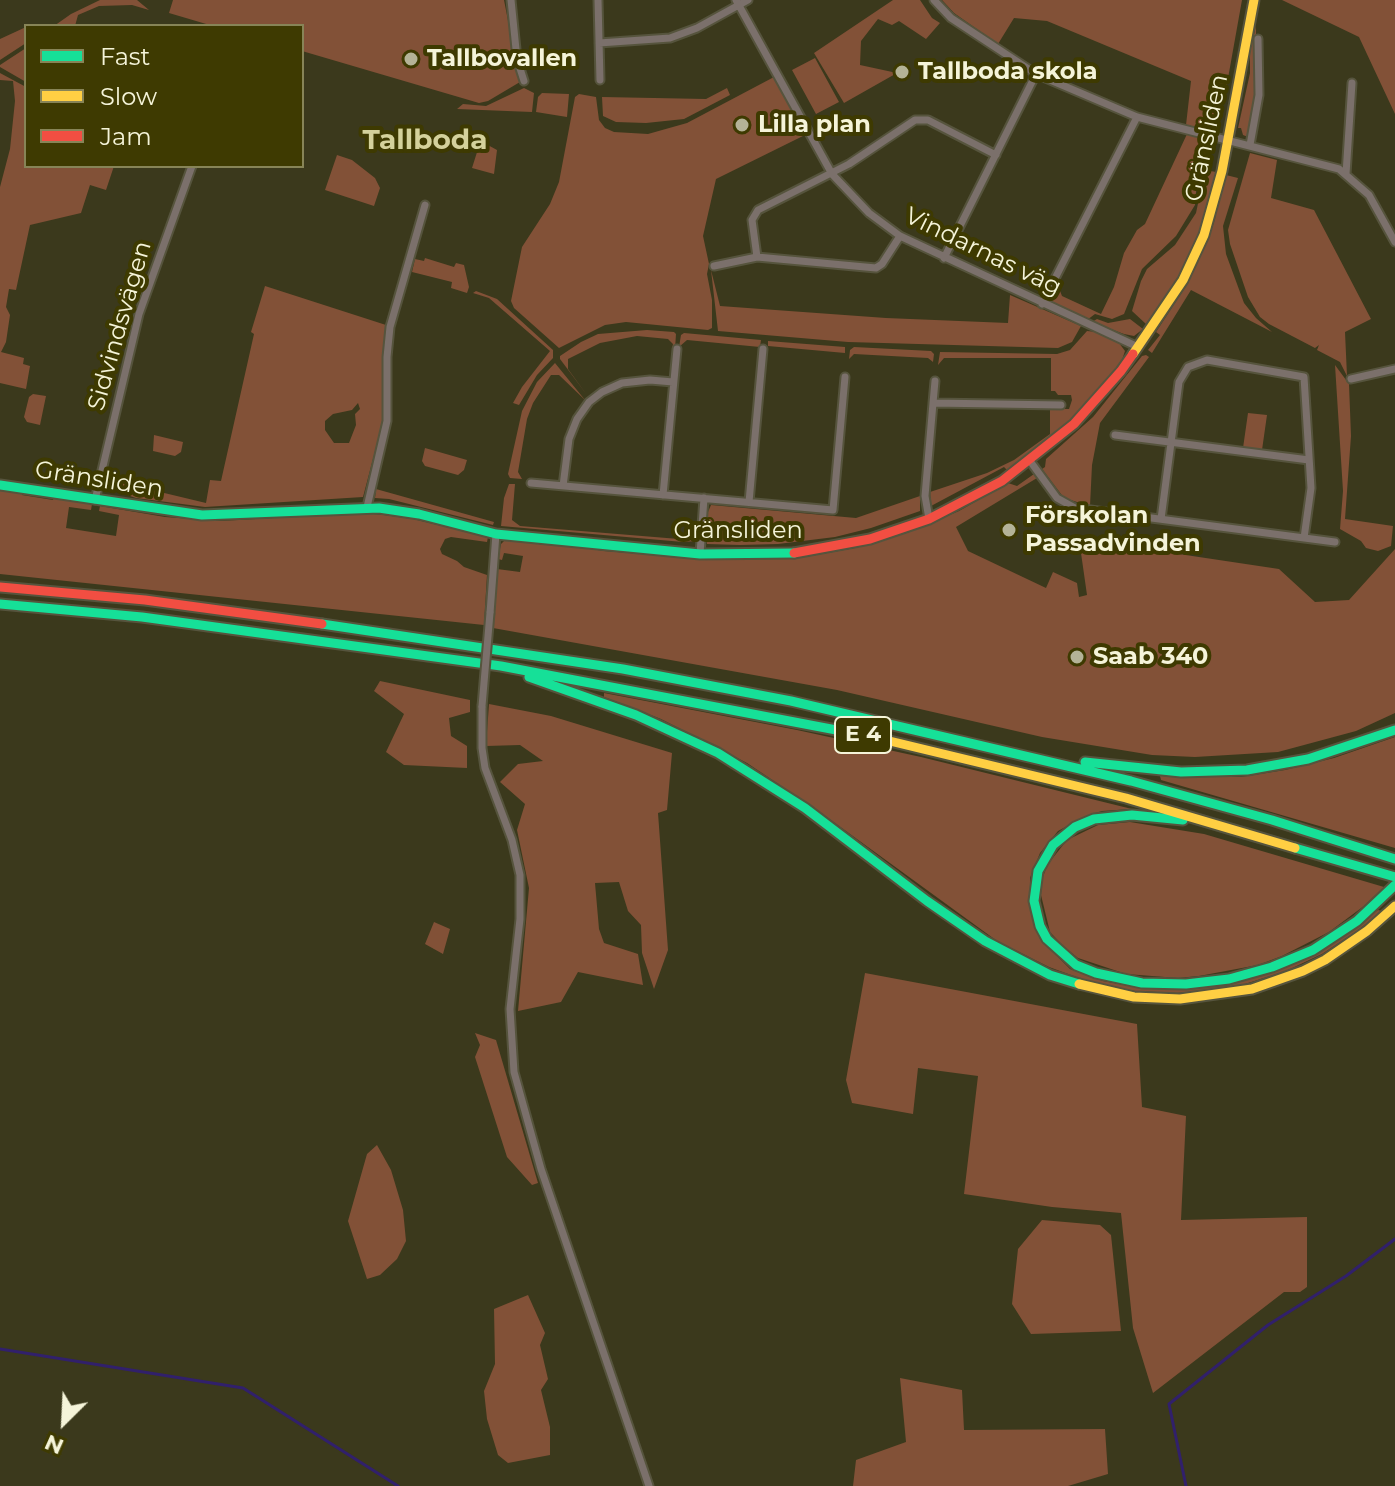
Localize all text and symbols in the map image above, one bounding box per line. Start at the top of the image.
legend [24,24,304,168]
text: Fast [100,42,150,71]
place label: Tallbovallen [427,45,577,73]
marker: Tallbovallen [402,50,420,68]
place label: Tallboda skola [918,58,1098,86]
marker: Tallboda skola [893,63,911,81]
street label: Gränsliden [1179,72,1235,204]
text: Slow [100,82,157,111]
place label: Lilla plan [758,111,871,139]
marker: Lilla plan [733,116,751,134]
text: Jam [100,122,152,151]
district label: Tallboda [363,124,487,158]
street label: Vindarnas väg [900,202,1066,302]
street label: Sidvindsvägen [82,238,158,414]
street label: Gränsliden [33,456,165,504]
place label: Förskolan Passadvinden [1025,502,1201,558]
street label: Gränsliden [673,517,803,545]
marker: Förskolan Passadvinden [1000,521,1018,539]
place label: Saab 340 [1093,643,1208,671]
marker: Saab 340 [1068,648,1086,666]
road number: E 4 [835,717,891,753]
north arrow [24,1382,104,1462]
text: N [40,1428,68,1460]

